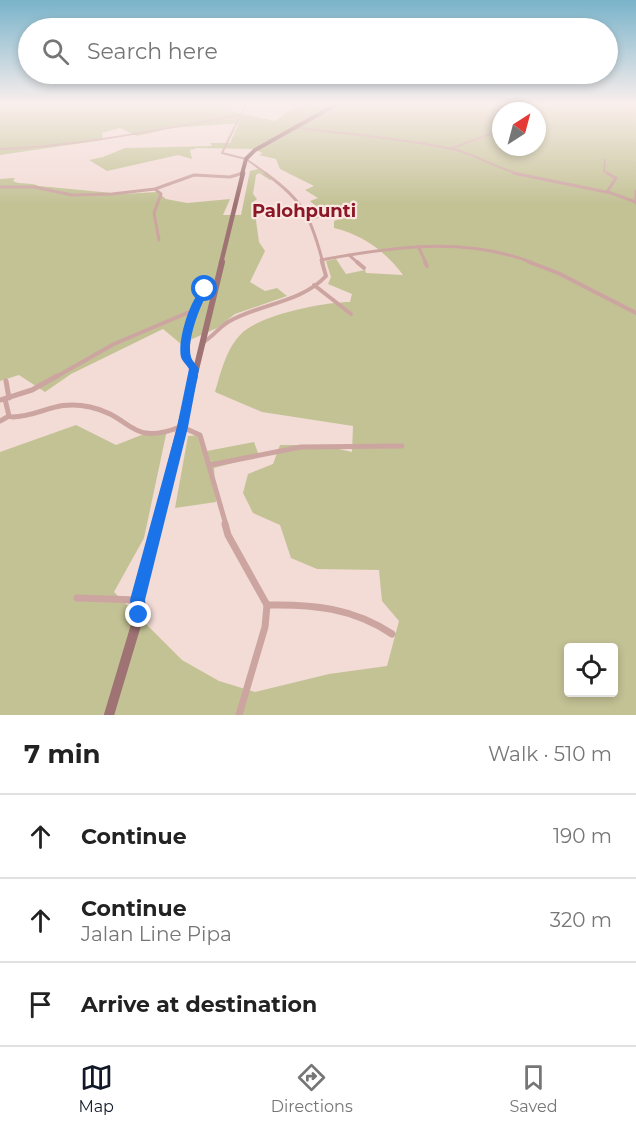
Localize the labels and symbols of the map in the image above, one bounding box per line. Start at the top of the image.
north arrow [492,102,546,156]
district label: Palohpunti [252,200,356,222]
route start [191,275,217,301]
route end [125,601,151,627]

